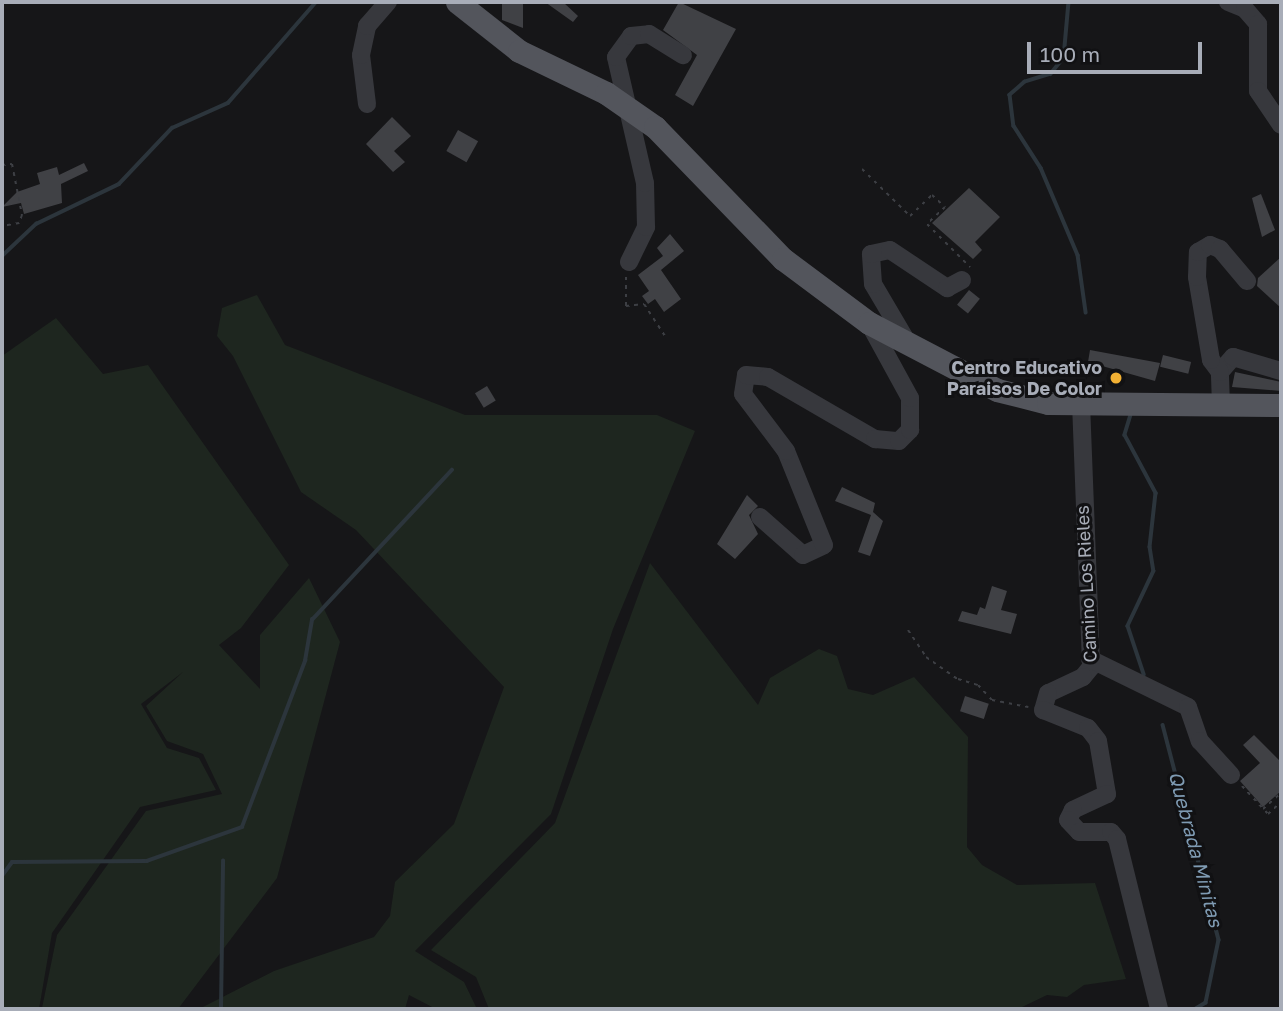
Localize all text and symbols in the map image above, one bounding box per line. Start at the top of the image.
scale bar [1031,28,1206,72]
text: 100 m [1040,41,1100,67]
place label: Centro Educativo Paraisos De Color [947,357,1102,400]
marker: Centro Educativo Paraisos De Color [1108,370,1124,386]
street label: Camino Los Rieles [1071,505,1101,663]
water label: Quebrada Minitas [1164,769,1228,929]

